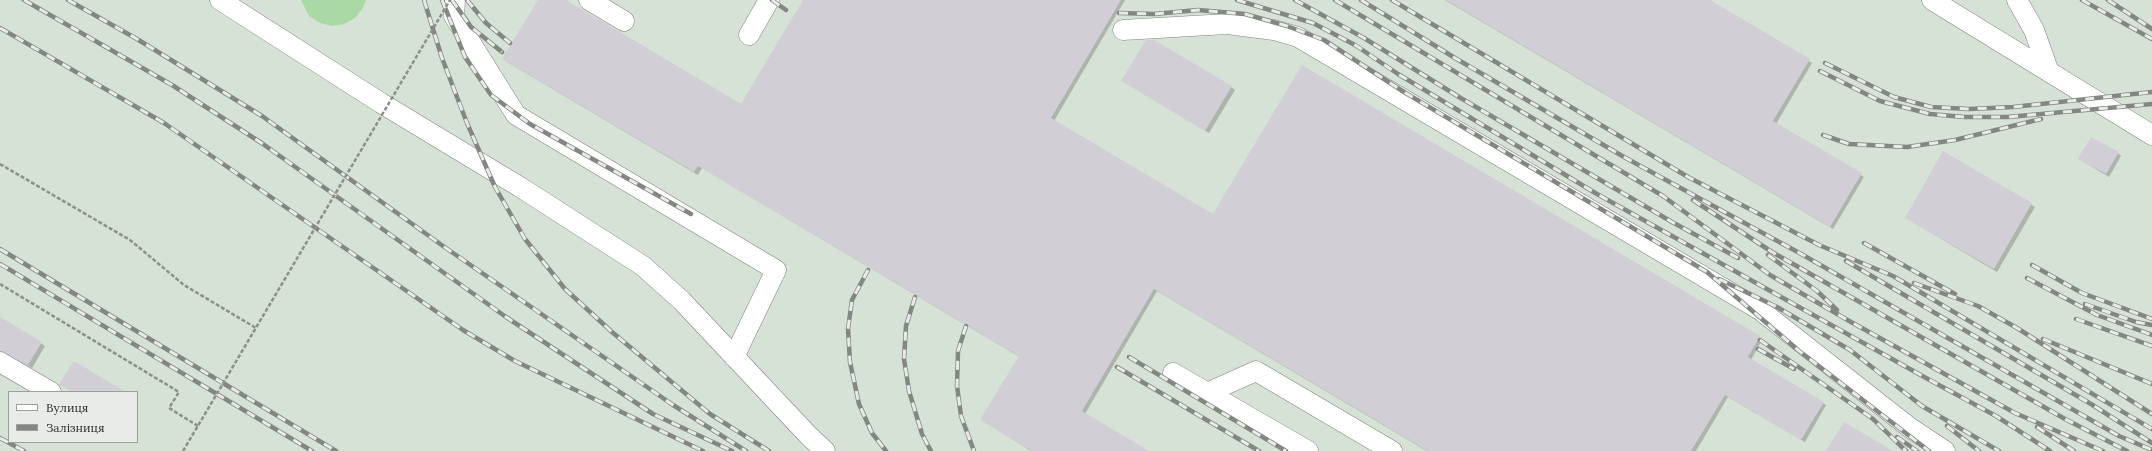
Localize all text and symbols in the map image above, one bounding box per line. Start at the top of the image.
legend [8,391,138,443]
text: Вулиця [46,400,88,415]
text: Залізниця [46,420,104,435]

